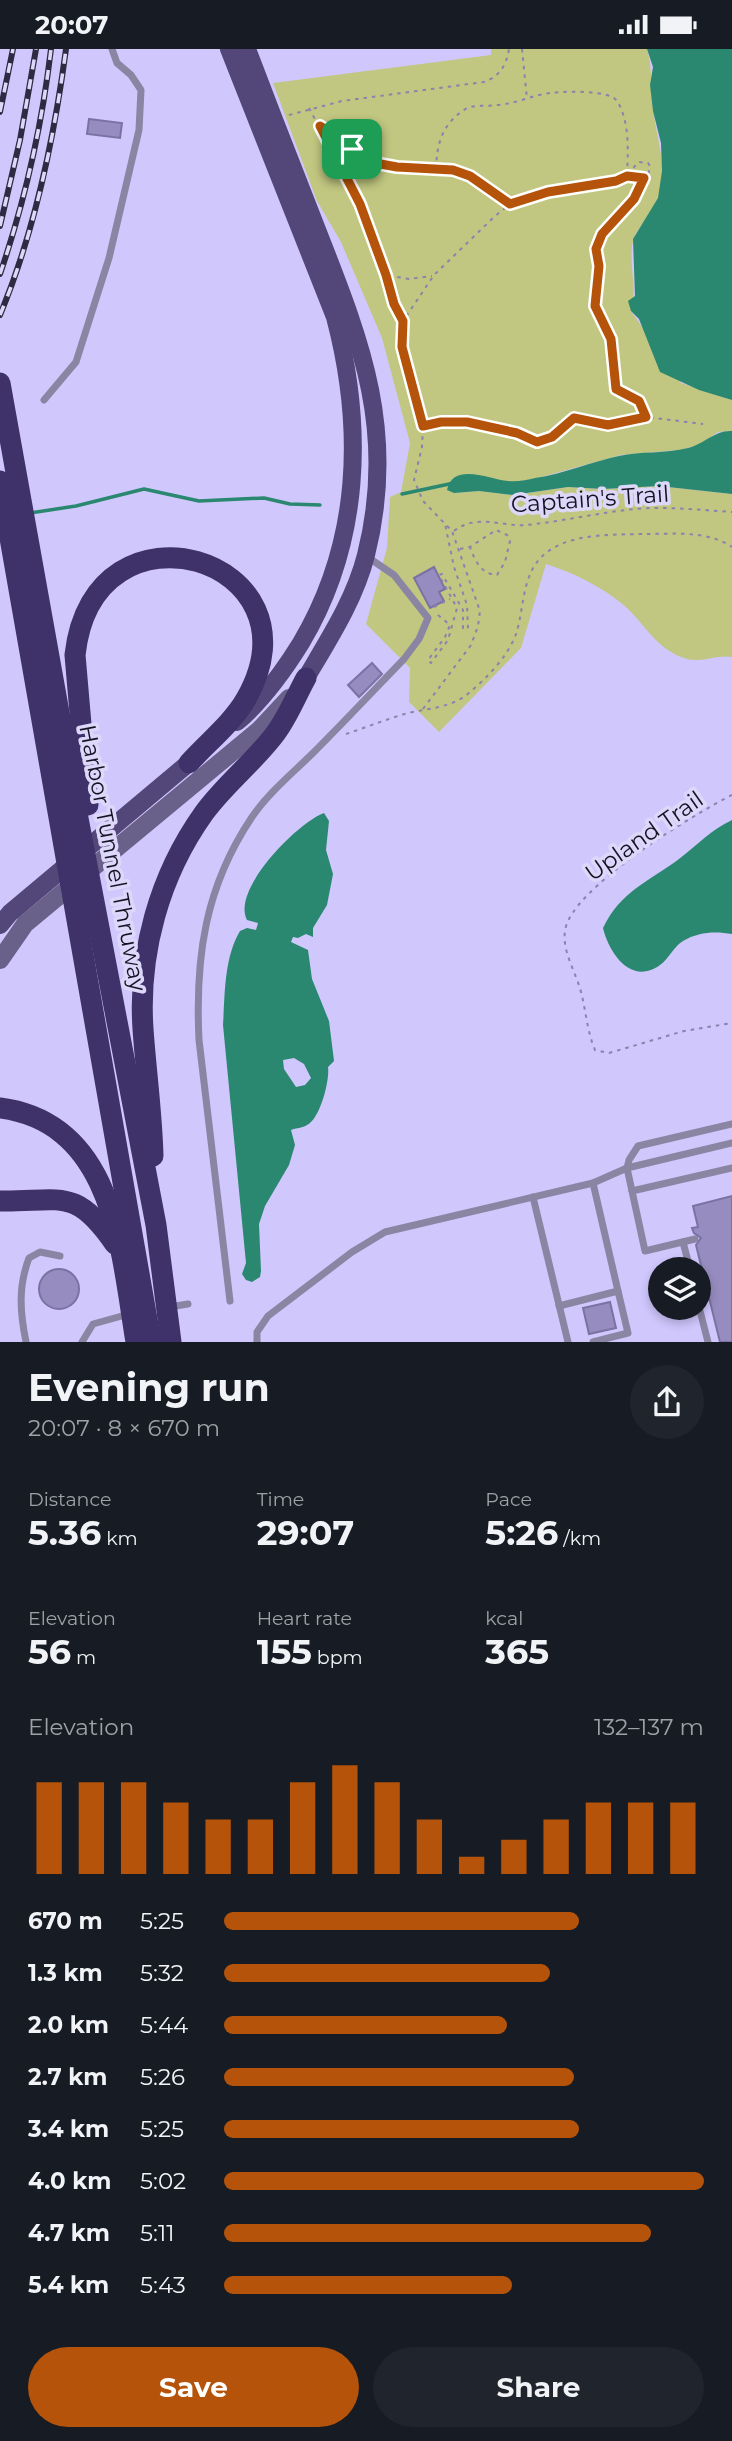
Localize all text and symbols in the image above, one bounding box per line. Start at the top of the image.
text: 20:07 [35,9,109,41]
pin [322,119,382,179]
icon: arrive [333,130,371,168]
street label: Captain's Trail [510,480,670,518]
street label: Harbor Tunnel Thruway [73,722,153,994]
street label: Upland Trail [580,785,708,887]
map controls [648,1257,711,1320]
button: layers [648,1257,711,1320]
text: Evening run [28,1364,270,1411]
button: share [630,1365,704,1439]
text: 20:07 · 8 × 670 m [28,1414,220,1442]
text: Distance [28,1488,111,1511]
text: Time [257,1488,304,1511]
text: Pace [485,1488,532,1511]
text: 5.36 [28,1511,101,1554]
text: 29:07 [257,1511,354,1554]
text: 5:26 [485,1511,558,1554]
text: km [101,1527,138,1550]
text: /km [558,1527,601,1550]
text: Elevation [28,1607,116,1630]
text: Heart rate [257,1607,352,1630]
text: kcal [485,1607,523,1630]
text: 56 [28,1630,71,1673]
text: 155 [257,1630,312,1673]
text: 365 [485,1630,549,1673]
text: m [71,1646,96,1669]
text: bpm [312,1646,363,1669]
text: Elevation [28,1713,134,1741]
text: 132–137 m [594,1713,704,1741]
text: 670 m [28,1907,103,1935]
text: 5:25 [140,1907,184,1935]
text: 1.3 km [28,1959,103,1987]
text: 5:32 [140,1959,184,1987]
text: 2.0 km [28,2011,109,2039]
text: 5:44 [140,2011,188,2039]
text: 2.7 km [28,2063,107,2091]
text: 5:26 [140,2063,185,2091]
text: 3.4 km [28,2115,109,2143]
text: 5:25 [140,2115,184,2143]
text: 4.0 km [28,2167,111,2195]
text: 5:02 [140,2167,186,2195]
text: 4.7 km [28,2219,110,2247]
text: 5:11 [140,2219,175,2247]
text: 5.4 km [28,2271,109,2299]
text: 5:43 [140,2271,186,2299]
button: Save [28,2347,359,2427]
button: Share [373,2347,704,2427]

